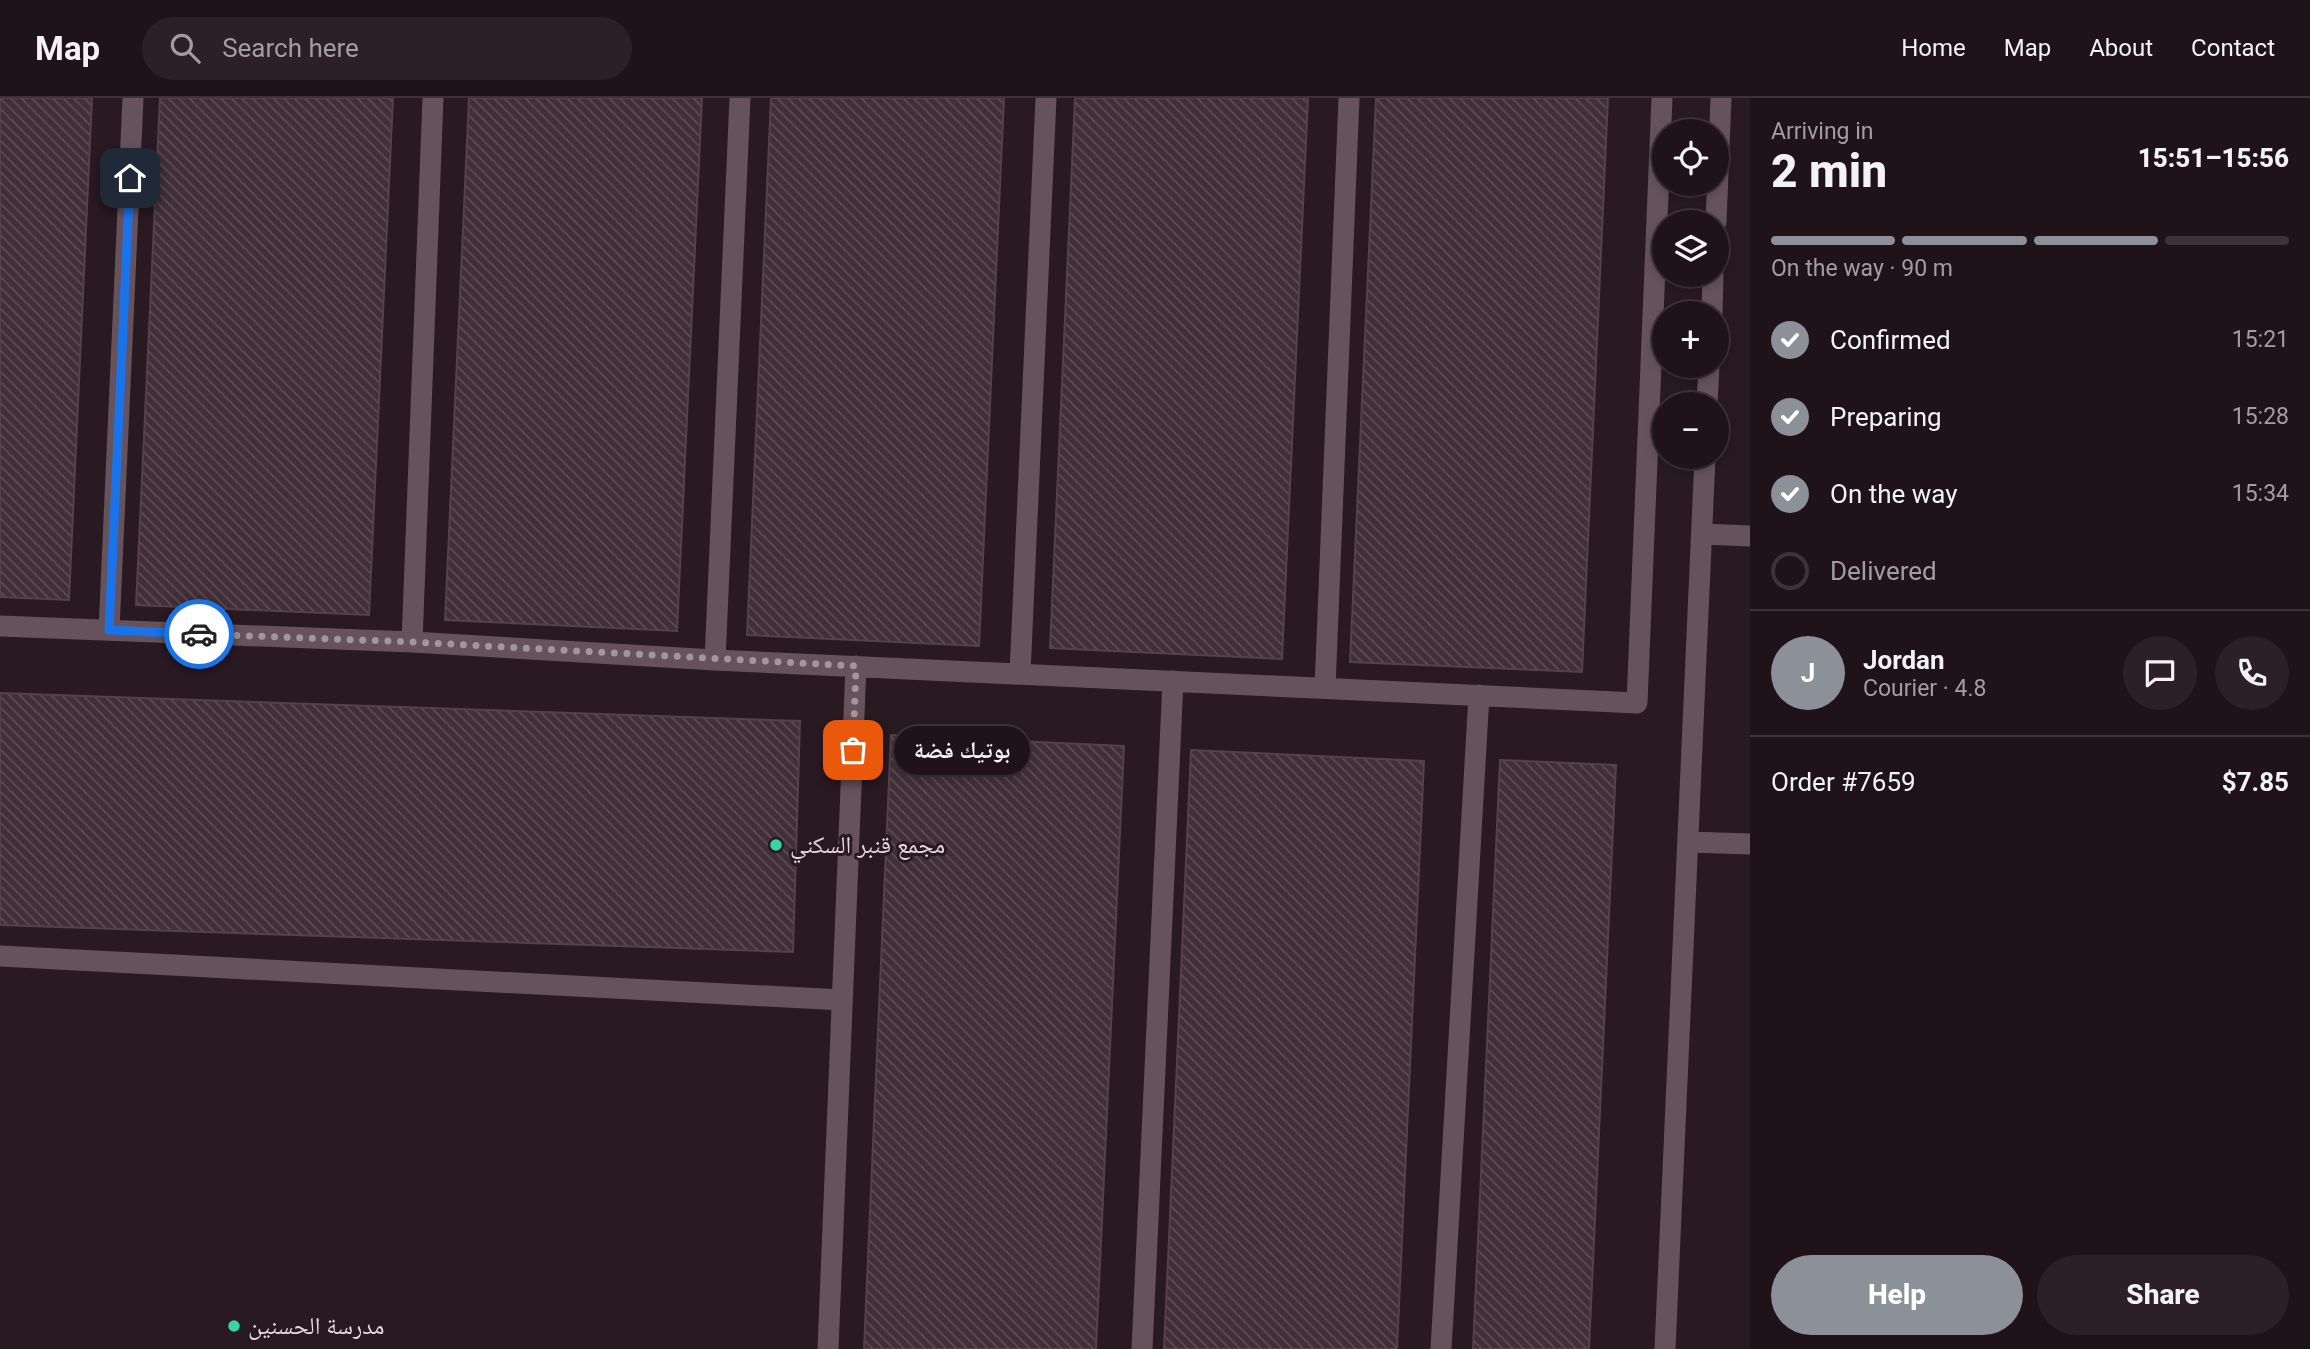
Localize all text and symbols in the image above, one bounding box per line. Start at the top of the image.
search box [142,17,632,80]
text: Map [35,29,100,68]
icon: search [166,29,204,67]
text: Search here [222,33,359,63]
text: Home [1901,34,1966,62]
text: Map [2004,34,2051,62]
text: About [2089,34,2153,62]
text: Contact [2191,34,2275,62]
text: Arriving in [1771,118,1874,145]
map controls [1652,119,1729,469]
button: locate [1652,119,1729,196]
text: 15:51–15:56 [2138,143,2289,173]
text: 2 min [1771,144,1887,198]
pin [100,148,160,208]
icon: home [111,159,149,197]
button: layers [1652,210,1729,287]
text: On the way · 90 m [1771,255,1953,282]
button: + [1652,301,1729,378]
icon: check [1771,321,1809,359]
text: Confirmed [1830,325,1951,355]
text: 15:21 [2232,326,2289,353]
button: − [1652,392,1729,469]
icon: check [1771,398,1809,436]
text: Preparing [1830,402,1942,432]
text: 15:28 [2232,403,2289,430]
icon: check [1771,475,1809,513]
text: On the way [1830,479,1958,509]
text: 15:34 [2232,480,2289,507]
text: Delivered [1830,556,1937,586]
courier [164,599,234,669]
icon: car [180,615,218,653]
button: chat [2123,636,2197,710]
button: phone [2215,636,2289,710]
text: Jordan [1863,645,1945,675]
text: J [1801,658,1815,688]
text: Courier · 4.8 [1863,675,1986,702]
pin [823,720,883,780]
callout: بوتيك فضة [895,726,1032,774]
icon: bag [834,731,872,769]
text: بوتيك فضة [914,737,1010,764]
text: Order #7659 [1771,767,1916,797]
text: $7.85 [2222,767,2289,797]
place label: مجمع قنبر السكني [790,831,945,864]
marker: مجمع قنبر السكني [768,837,784,853]
button: Help [1771,1255,2023,1335]
button: Share [2037,1255,2289,1335]
place label: مدرسة الحسنين [248,1312,385,1340]
marker: مدرسة الحسنين [226,1318,242,1334]

